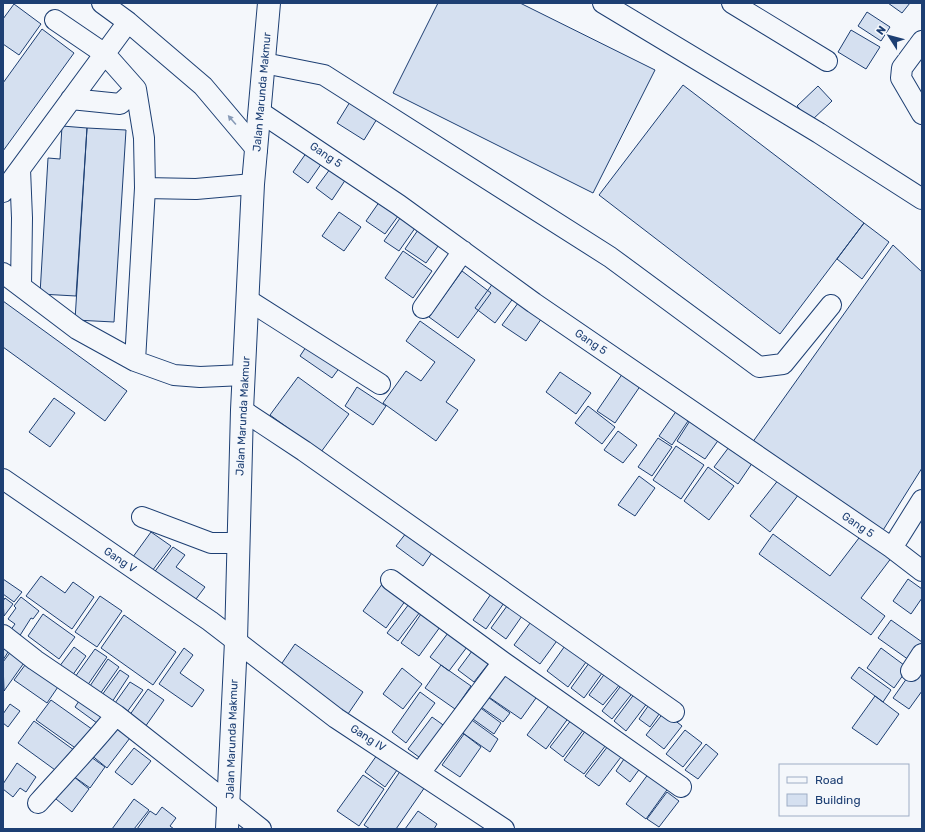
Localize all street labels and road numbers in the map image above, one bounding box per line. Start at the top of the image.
street label: Jalan Marunda Makmur [250,31,274,152]
street label: Gang 5 [307,140,345,171]
street label: Gang 5 [572,327,610,358]
street label: Jalan Marunda Makmur [233,355,253,476]
street label: Gang 5 [839,510,877,541]
street label: Gang V [101,544,139,576]
street label: Jalan Marunda Makmur [223,678,241,799]
street label: Gang IV [348,722,388,754]

